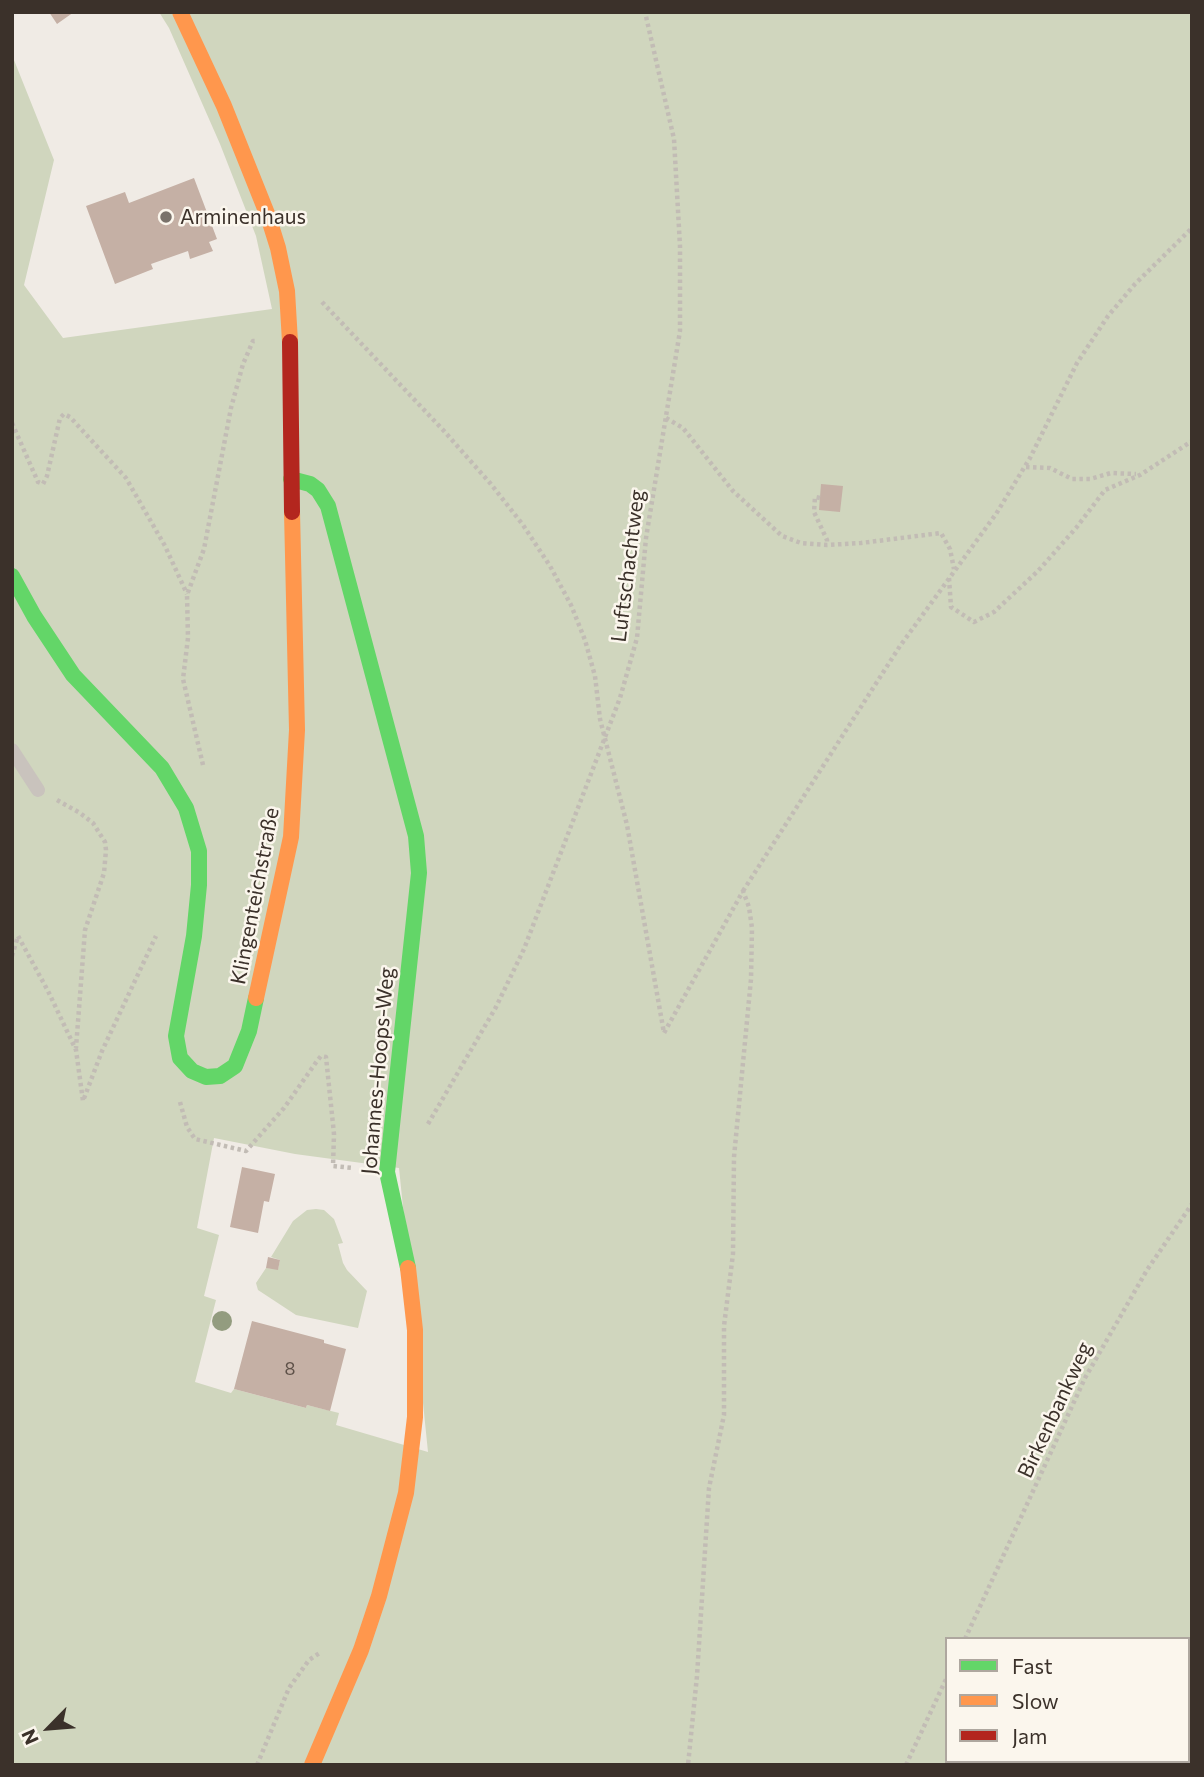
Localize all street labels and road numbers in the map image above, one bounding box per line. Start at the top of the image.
street label: Luftschachtweg [606,488,650,644]
street label: Klingenteichstraße [226,805,284,987]
street label: Johannes-Hoops-Weg [356,966,400,1176]
street label: Birkenbankweg [1013,1338,1097,1482]

